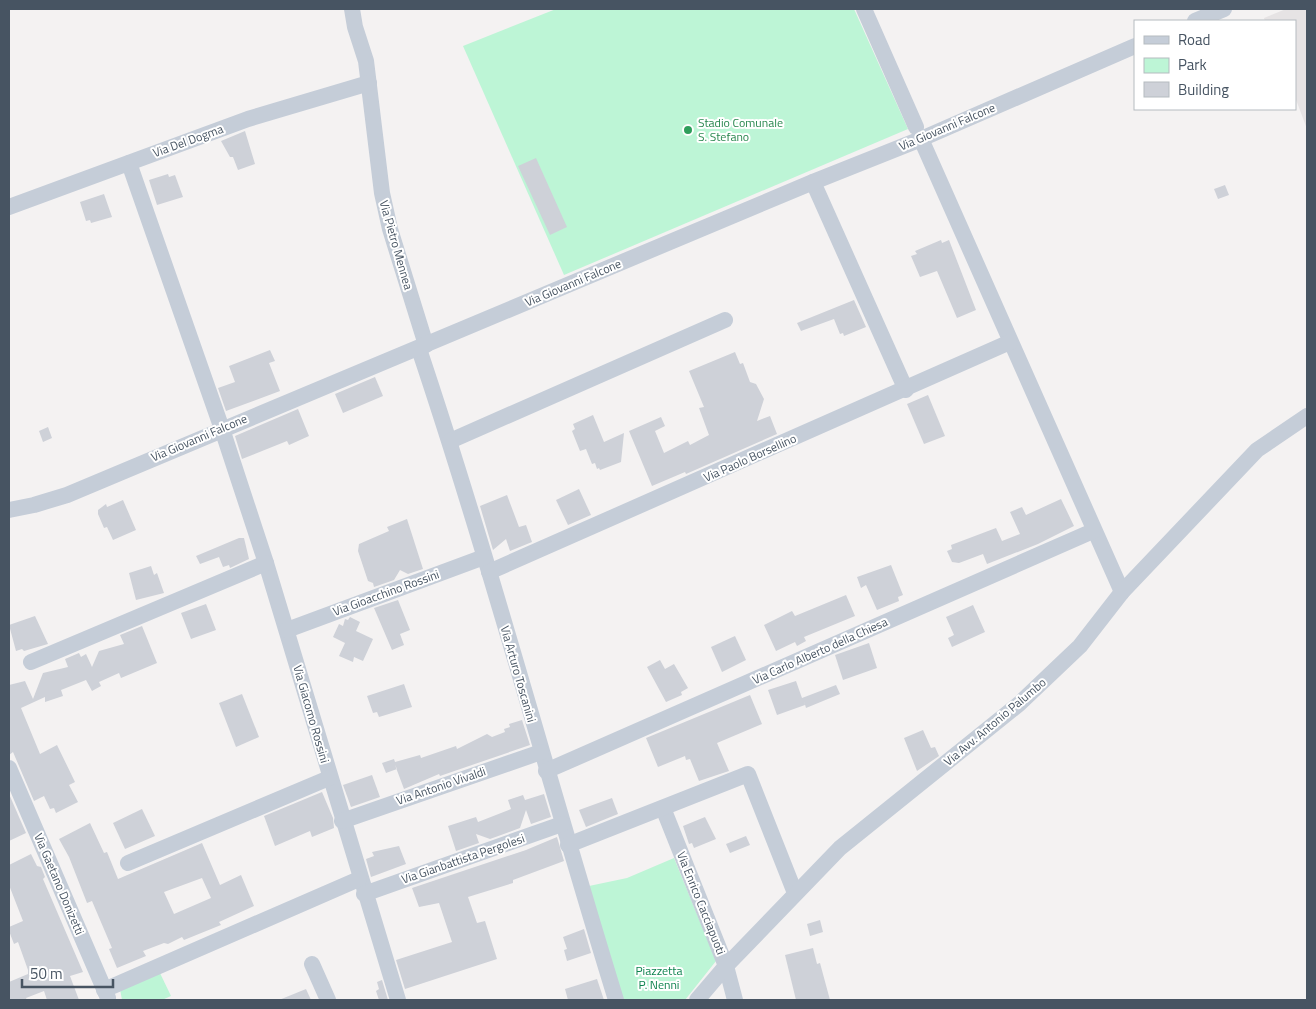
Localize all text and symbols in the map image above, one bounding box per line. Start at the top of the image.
legend [1134,20,1296,110]
text: Road [1178,28,1210,51]
text: Park [1178,53,1207,76]
text: Building [1178,78,1229,101]
street label: Via Giovanni Falcone [896,98,998,155]
place label: Stadio Comunale S. Stefano [698,113,783,146]
street label: Via Del Dogma [150,119,226,162]
marker: Stadio Comunale S. Stefano [682,124,694,136]
street label: Via Pietro Mennea [375,198,418,292]
street label: Via Giovanni Falcone [522,254,624,311]
street label: Via Giovanni Falcone [148,409,250,466]
street label: Via Paolo Borsellino [700,429,799,487]
street label: Via Gioacchino Rossini [330,564,442,621]
street label: Via Carlo Alberto della Chiesa [749,612,890,689]
street label: Via Arturo Toscanini [496,623,541,724]
street label: Via Giacomo Rossini [288,663,335,765]
street label: Via Avv. Antonio Palumbo [939,673,1050,770]
street label: Via Antonio Vivaldi [394,761,488,810]
street label: Via Gianbattista Pergolesi [399,828,527,889]
street label: Via Gaetano Donizetti [29,830,89,938]
street label: Via Enrico Cacciapuoti [672,848,731,957]
scale bar [22,956,114,988]
park label: Piazzetta P. Nenni [635,961,683,994]
text: 50 m [30,962,63,985]

